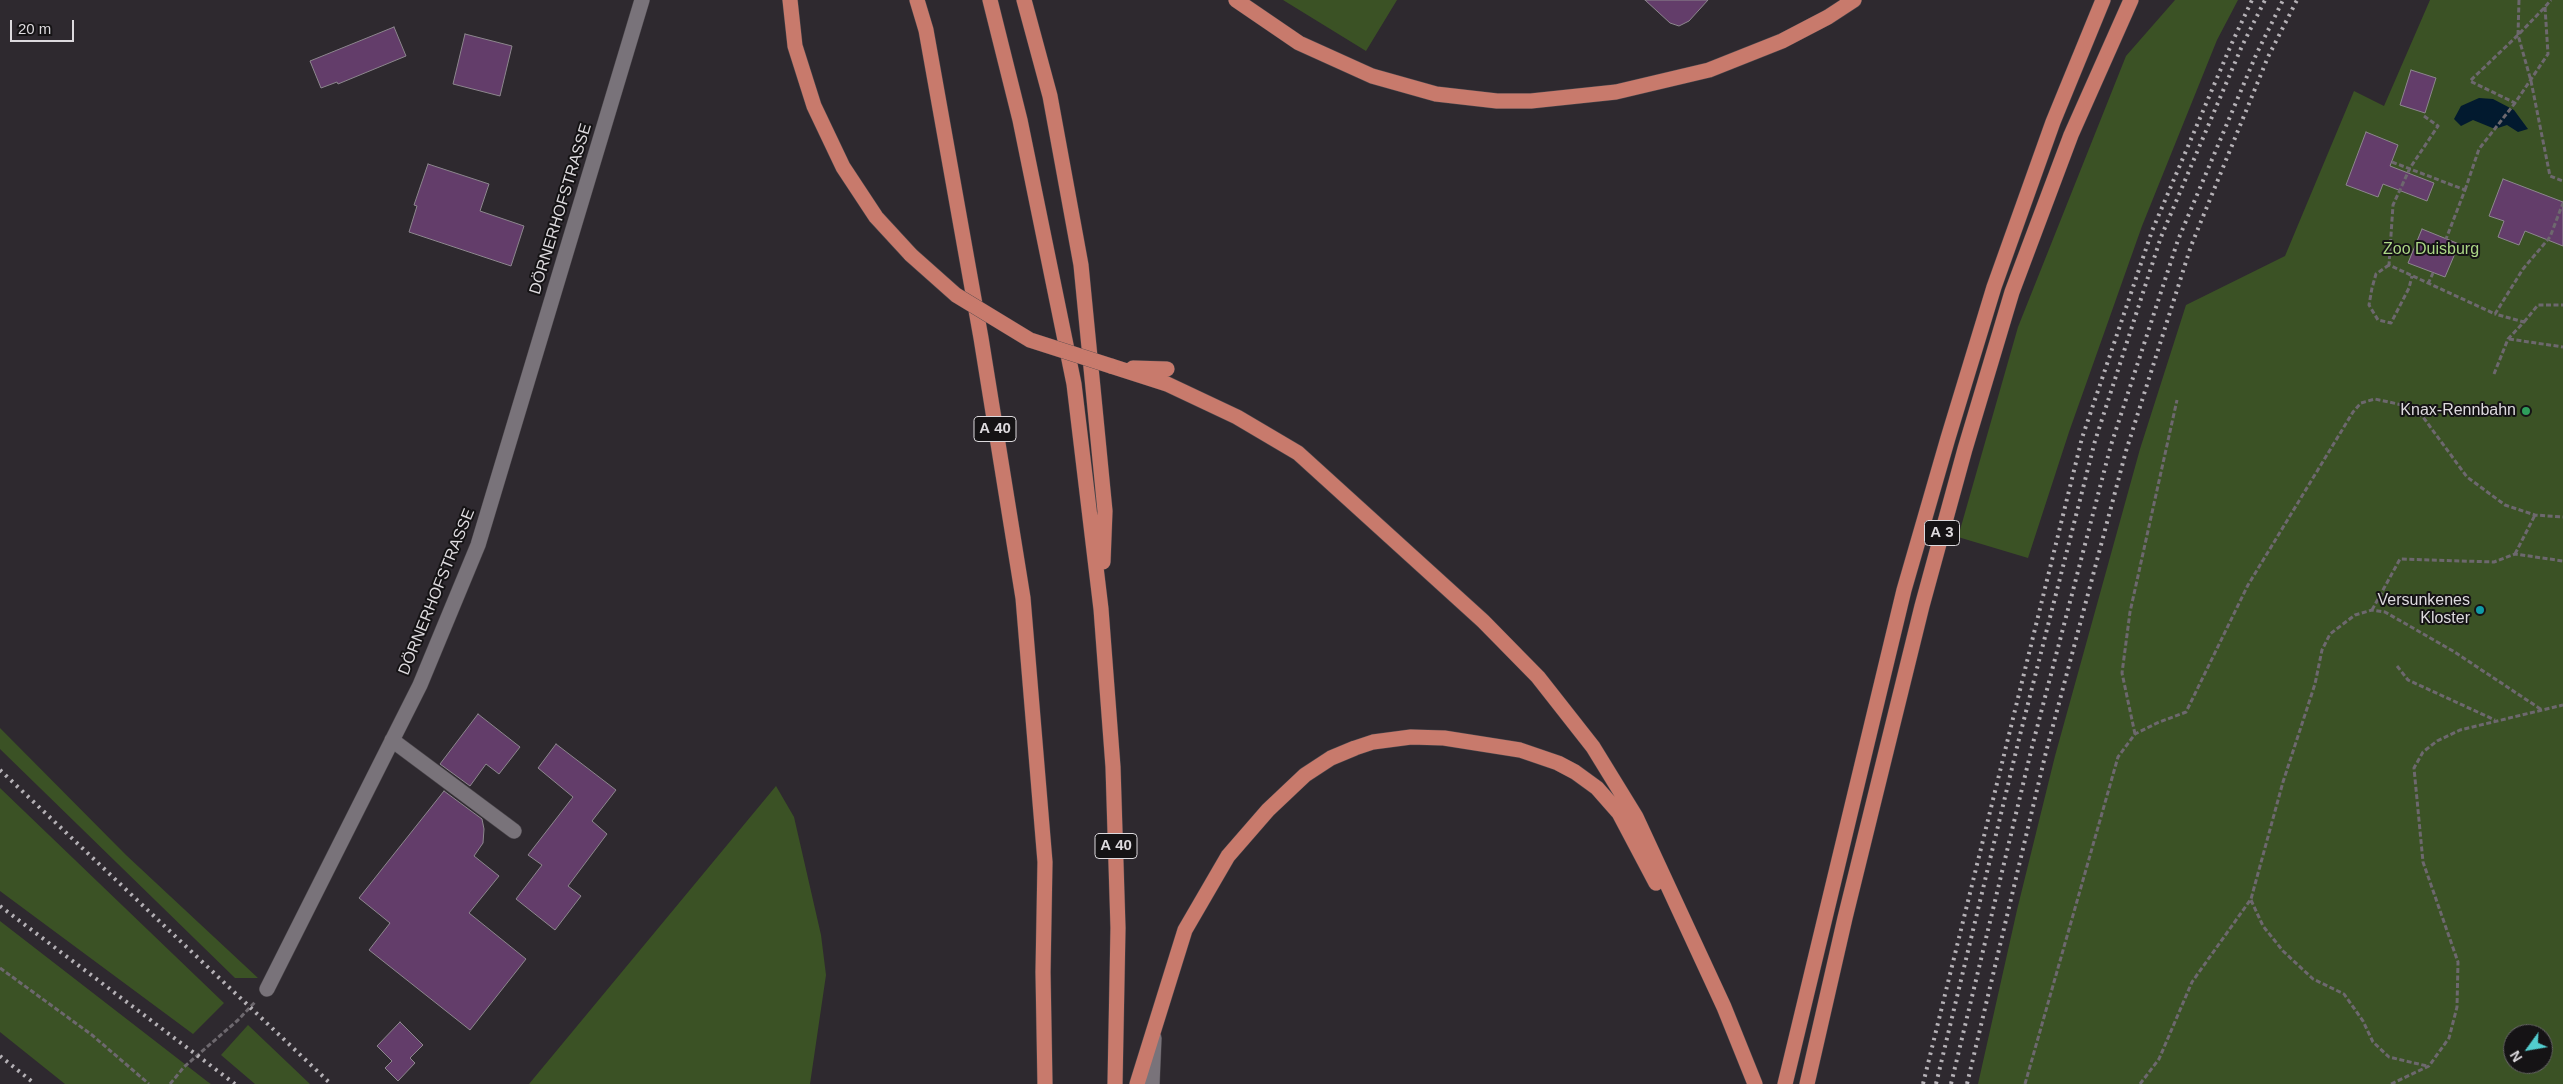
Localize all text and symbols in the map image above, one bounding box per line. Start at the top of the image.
scale bar [12,10,76,42]
text: 20 m [18,20,51,37]
street label: DÖRNERHOFSTRASSE [526,121,596,297]
park label: Zoo Duisburg [2383,240,2479,260]
place label: Knax-Rennbahn [2400,401,2516,421]
marker: Knax-Rennbahn [2520,405,2532,417]
road number: A 40 [974,416,1016,442]
street label: DÖRNERHOFSTRASSE [395,506,479,678]
road number: A 3 [1924,520,1960,546]
place label: Versunkenes Kloster [2377,591,2470,629]
marker: Versunkenes Kloster [2474,604,2486,616]
road number: A 40 [1095,834,1137,858]
north arrow [2503,1024,2553,1074]
text: N [2507,1048,2526,1065]

